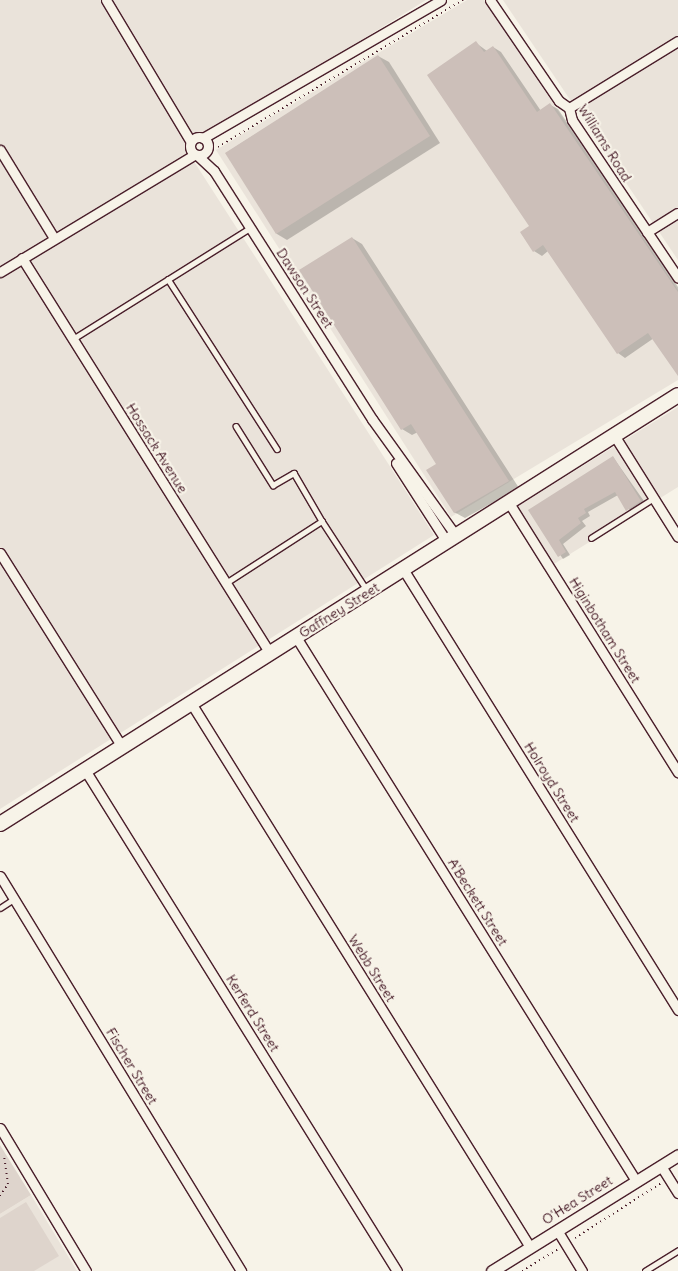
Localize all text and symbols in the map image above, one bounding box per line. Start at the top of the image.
street label: Williams Road [575,101,635,185]
street label: Dawson Street [273,245,337,331]
street label: Hossack Avenue [123,400,191,496]
street label: Higinbotham Street [566,574,644,686]
street label: Gaffney Street [296,579,382,641]
street label: Holroyd Street [521,739,583,825]
street label: A'Beckett Street [444,855,512,949]
street label: Webb Street [345,931,399,1005]
street label: Kerferd Street [223,971,283,1055]
street label: Fischer Street [103,1025,161,1107]
street label: O'Hea Street [539,1172,615,1228]

